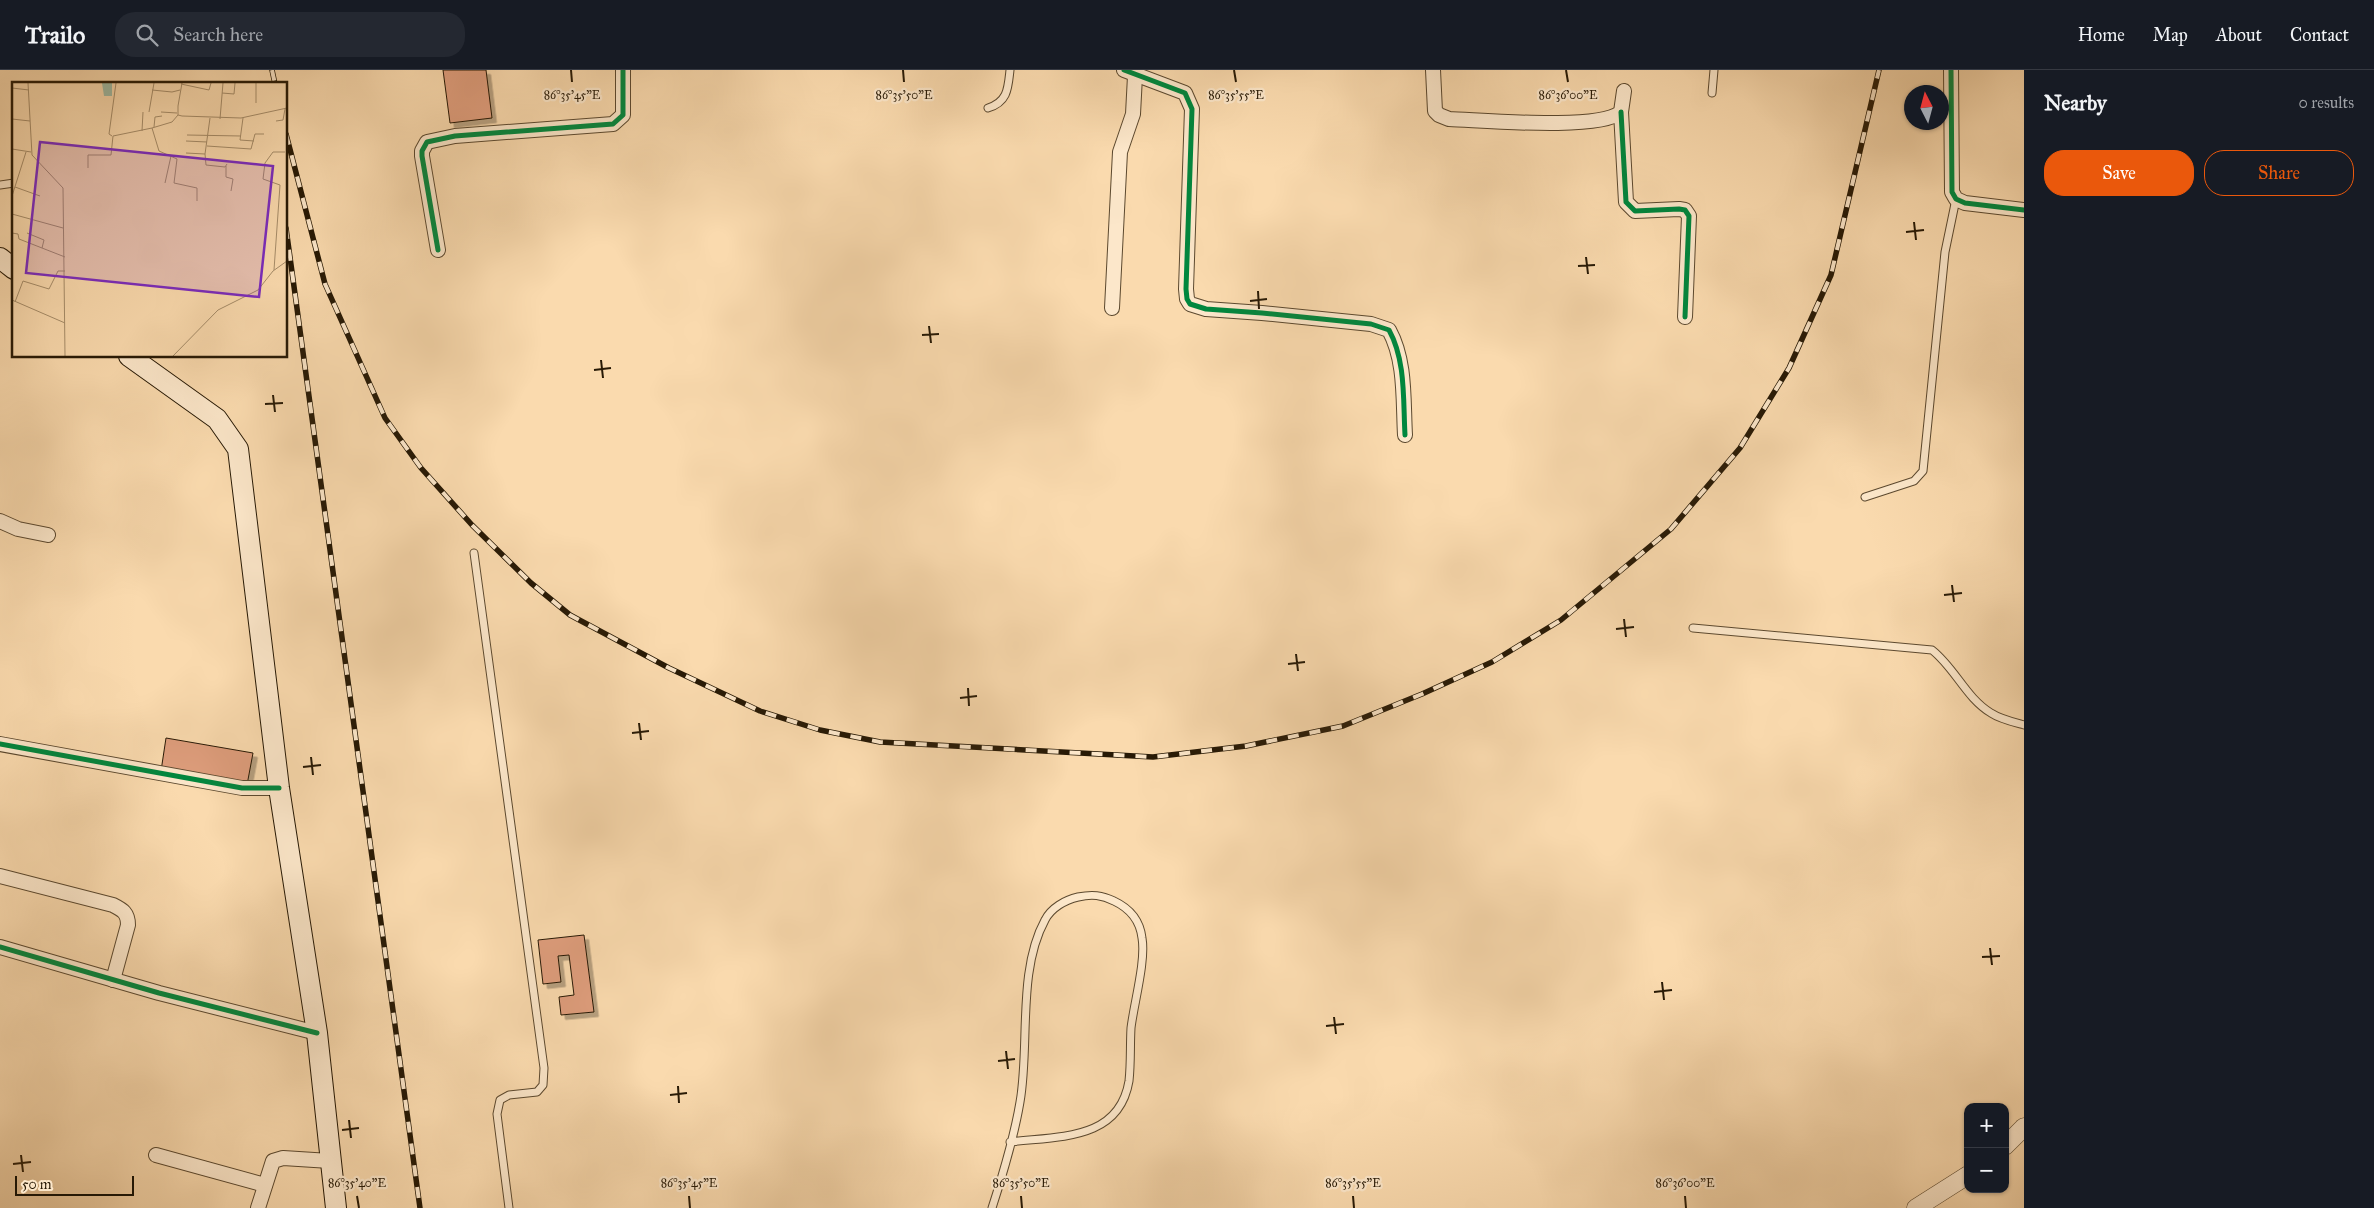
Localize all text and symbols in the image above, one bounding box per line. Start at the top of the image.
search box [115,12,465,57]
text: Trailo [25,20,85,50]
icon: search [133,21,161,49]
text: Search here [173,23,263,46]
text: Home [2078,24,2125,46]
text: Map [2153,24,2188,46]
text: About [2216,24,2262,46]
text: Contact [2290,24,2349,46]
inset map [12,82,288,358]
north arrow [1904,85,1949,130]
text: 86°35'45"E [544,88,601,102]
text: 86°35'50"E [876,88,933,102]
text: 86°35'55"E [1208,88,1264,102]
text: 86°36'00"E [1539,88,1598,102]
text: Nearby [2044,90,2107,116]
text: 0 results [2299,93,2354,112]
button: Save [2044,150,2194,196]
button: Share [2204,150,2354,196]
map controls [1964,1103,2009,1193]
button: + [1964,1103,2009,1148]
button: − [1964,1148,2009,1193]
scale bar [15,1173,134,1196]
text: 50 m [22,1176,51,1193]
text: 86°35'40"E [328,1176,386,1190]
text: 86°35'45"E [661,1176,718,1190]
text: 86°35'50"E [993,1176,1050,1190]
text: 86°35'55"E [1325,1176,1381,1190]
text: 86°36'00"E [1656,1176,1715,1190]

